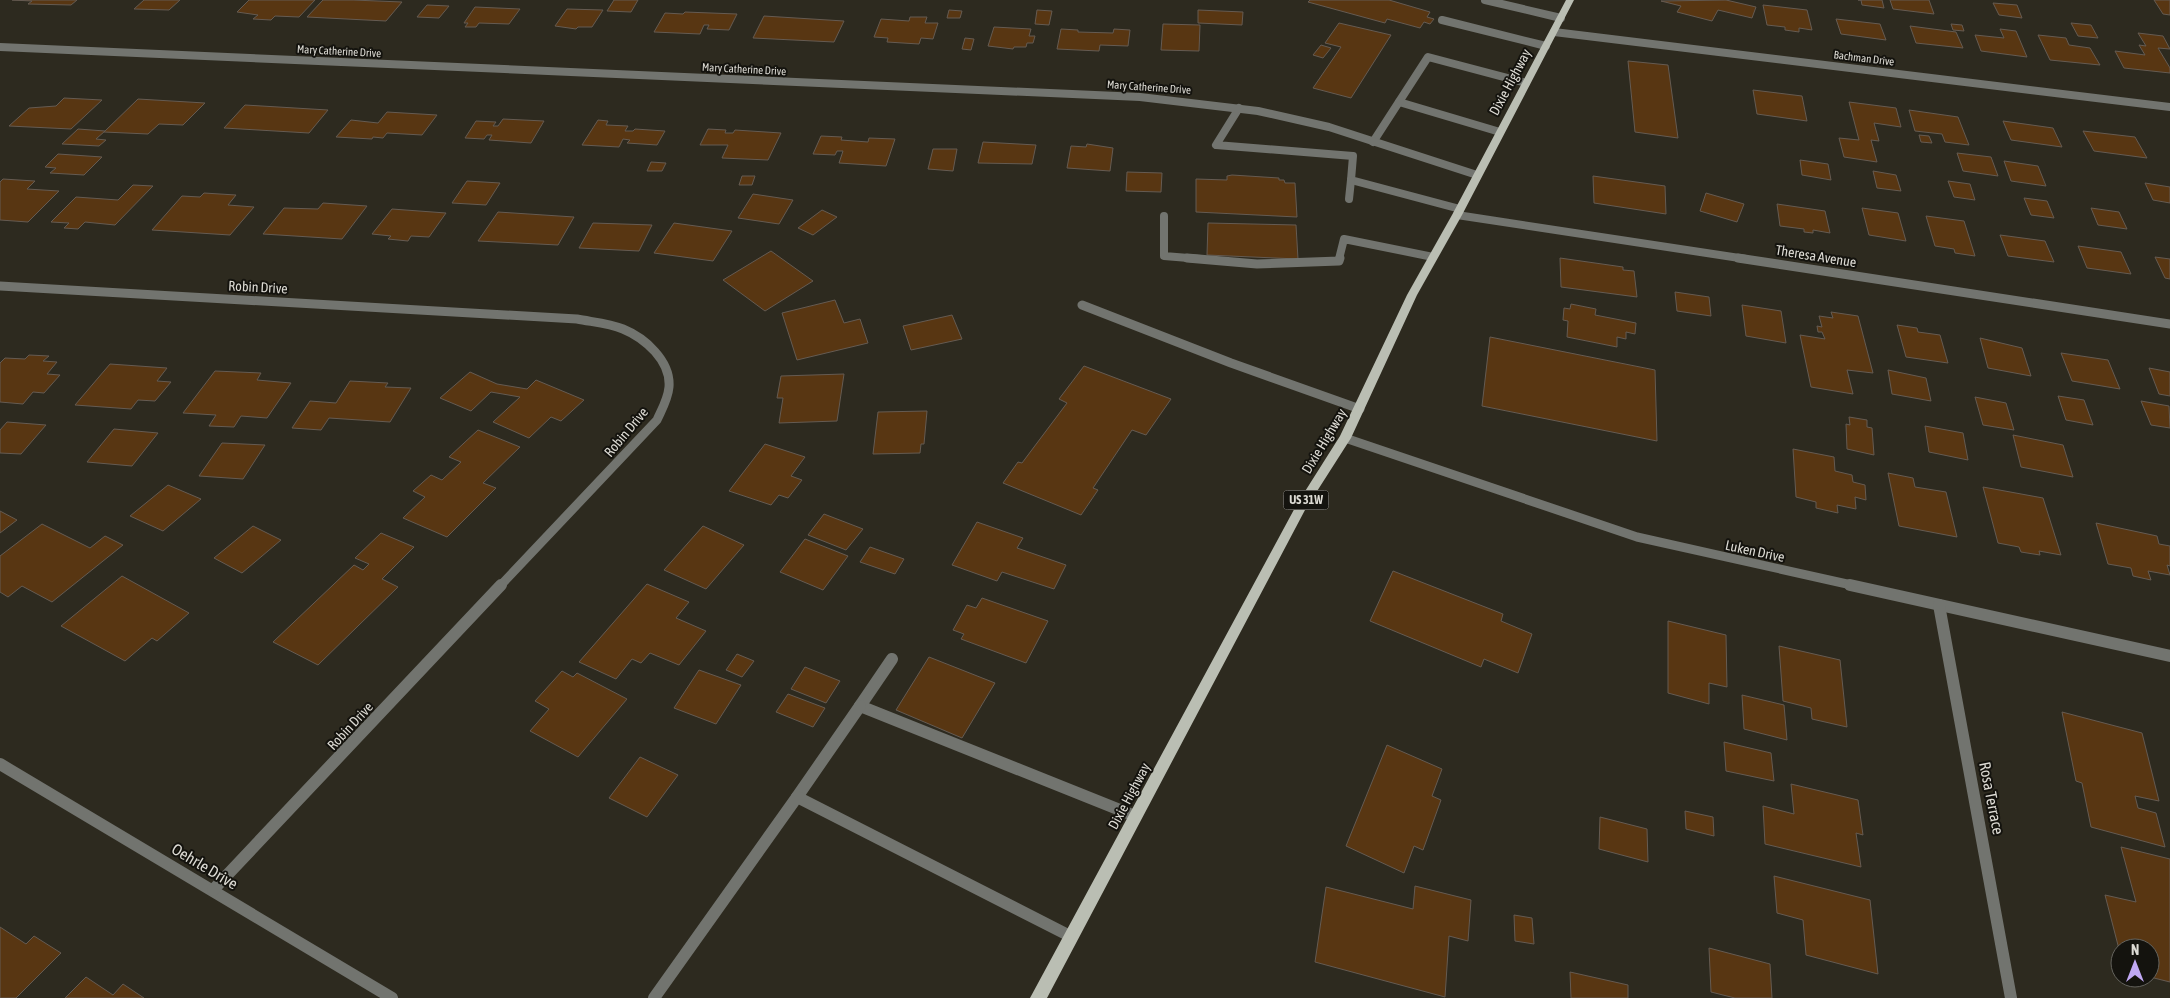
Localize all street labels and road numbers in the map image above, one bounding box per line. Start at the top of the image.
street label: Mary Catherine Drive [297,43,381,59]
street label: Dixie Highway [1486,46,1534,118]
street label: Bachman Drive [1833,48,1895,68]
street label: Mary Catherine Drive [702,61,786,77]
street label: Mary Catherine Drive [1107,78,1191,96]
street label: Theresa Avenue [1774,242,1858,270]
street label: Robin Drive [228,277,288,297]
street label: Robin Drive [601,404,651,460]
street label: Dixie Highway [1298,405,1350,476]
road number: US 31W [1284,490,1328,510]
street label: Luken Drive [1724,537,1786,565]
street label: Robin Drive [324,699,376,753]
street label: Dixie Highway [1105,760,1153,832]
street label: Rosa Terrace [1976,760,2008,836]
street label: Oehrle Drive [169,839,241,893]

